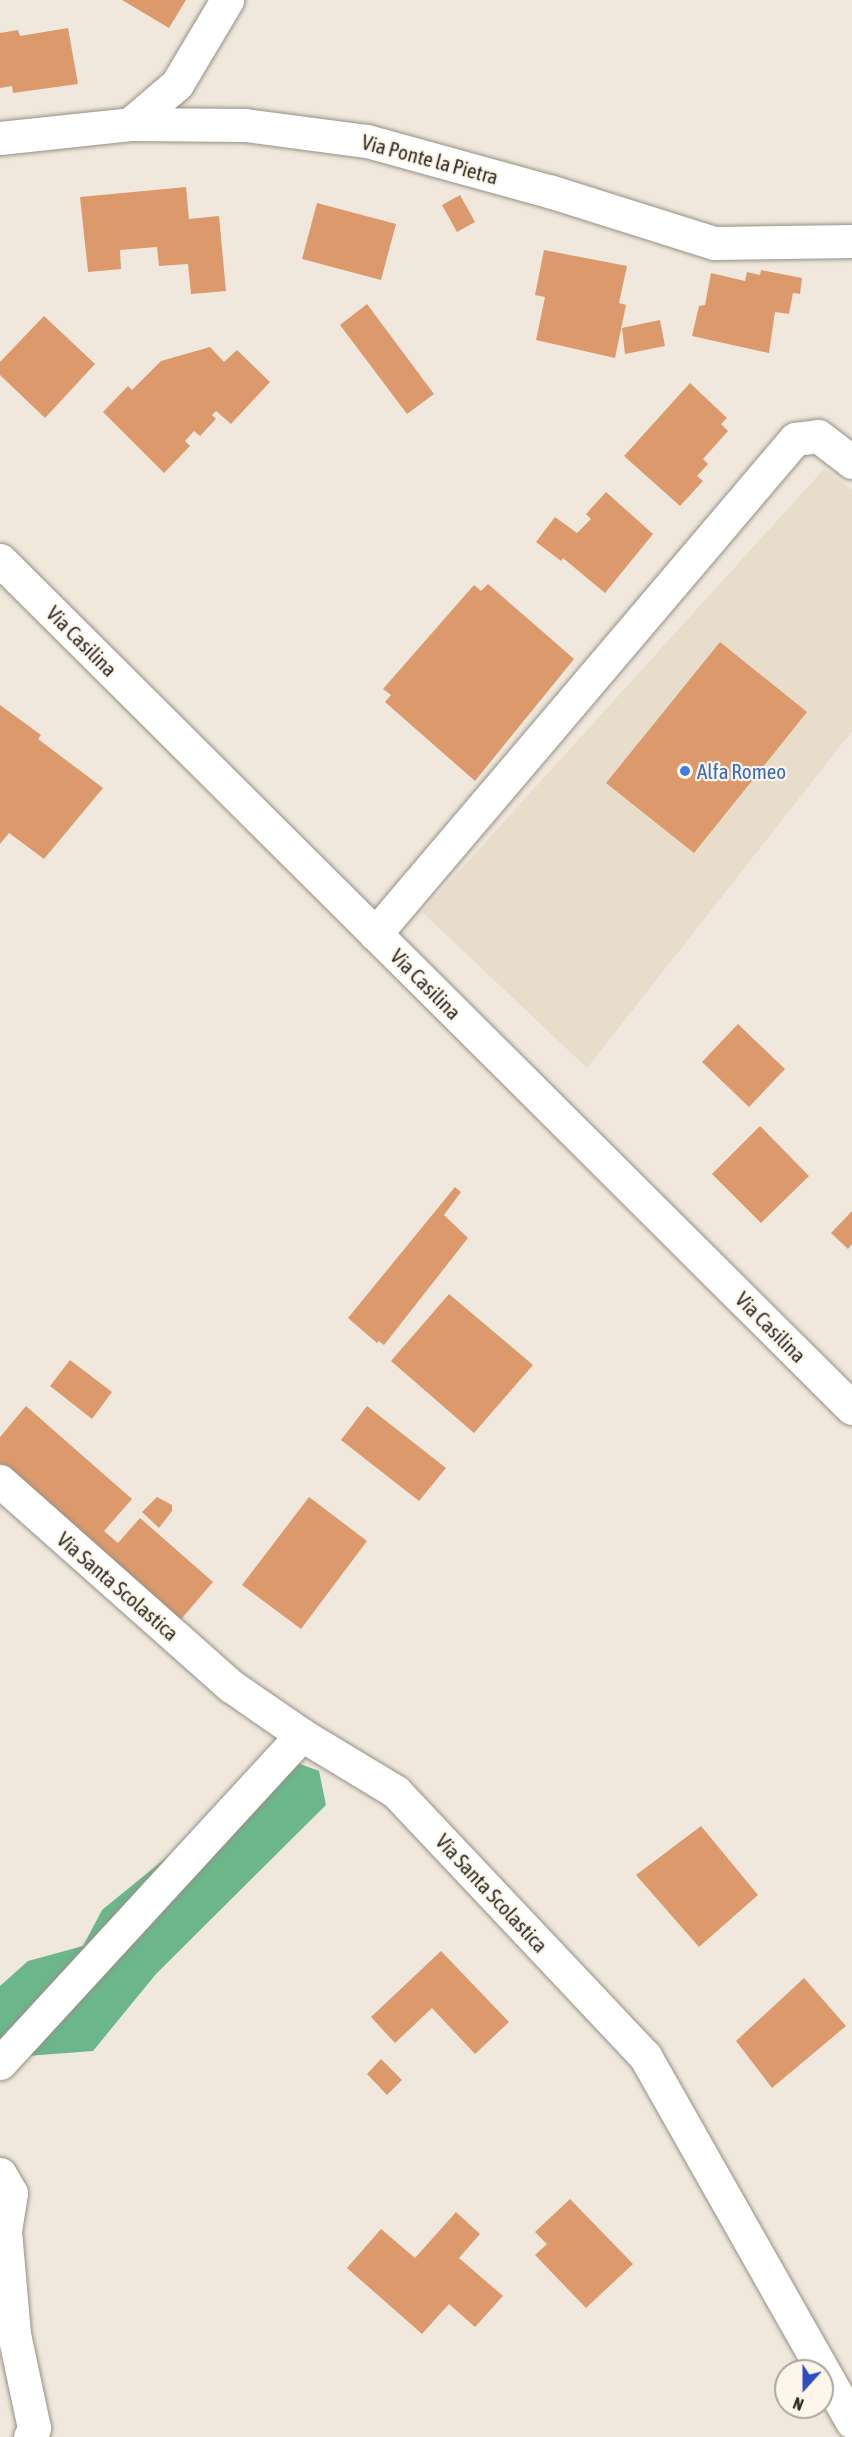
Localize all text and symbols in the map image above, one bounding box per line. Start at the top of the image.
street label: Via Ponte la Pietra [359,129,501,189]
street label: Via Casilina [41,600,123,682]
place label: Alfa Romeo [697,758,786,784]
marker: Alfa Romeo [678,764,692,778]
street label: Via Casilina [385,943,467,1025]
street label: Via Casilina [730,1286,812,1368]
street label: Via Santa Scolastica [52,1526,184,1646]
street label: Via Santa Scolastica [431,1829,553,1957]
north arrow [774,2359,834,2419]
text: N [791,2394,806,2414]

